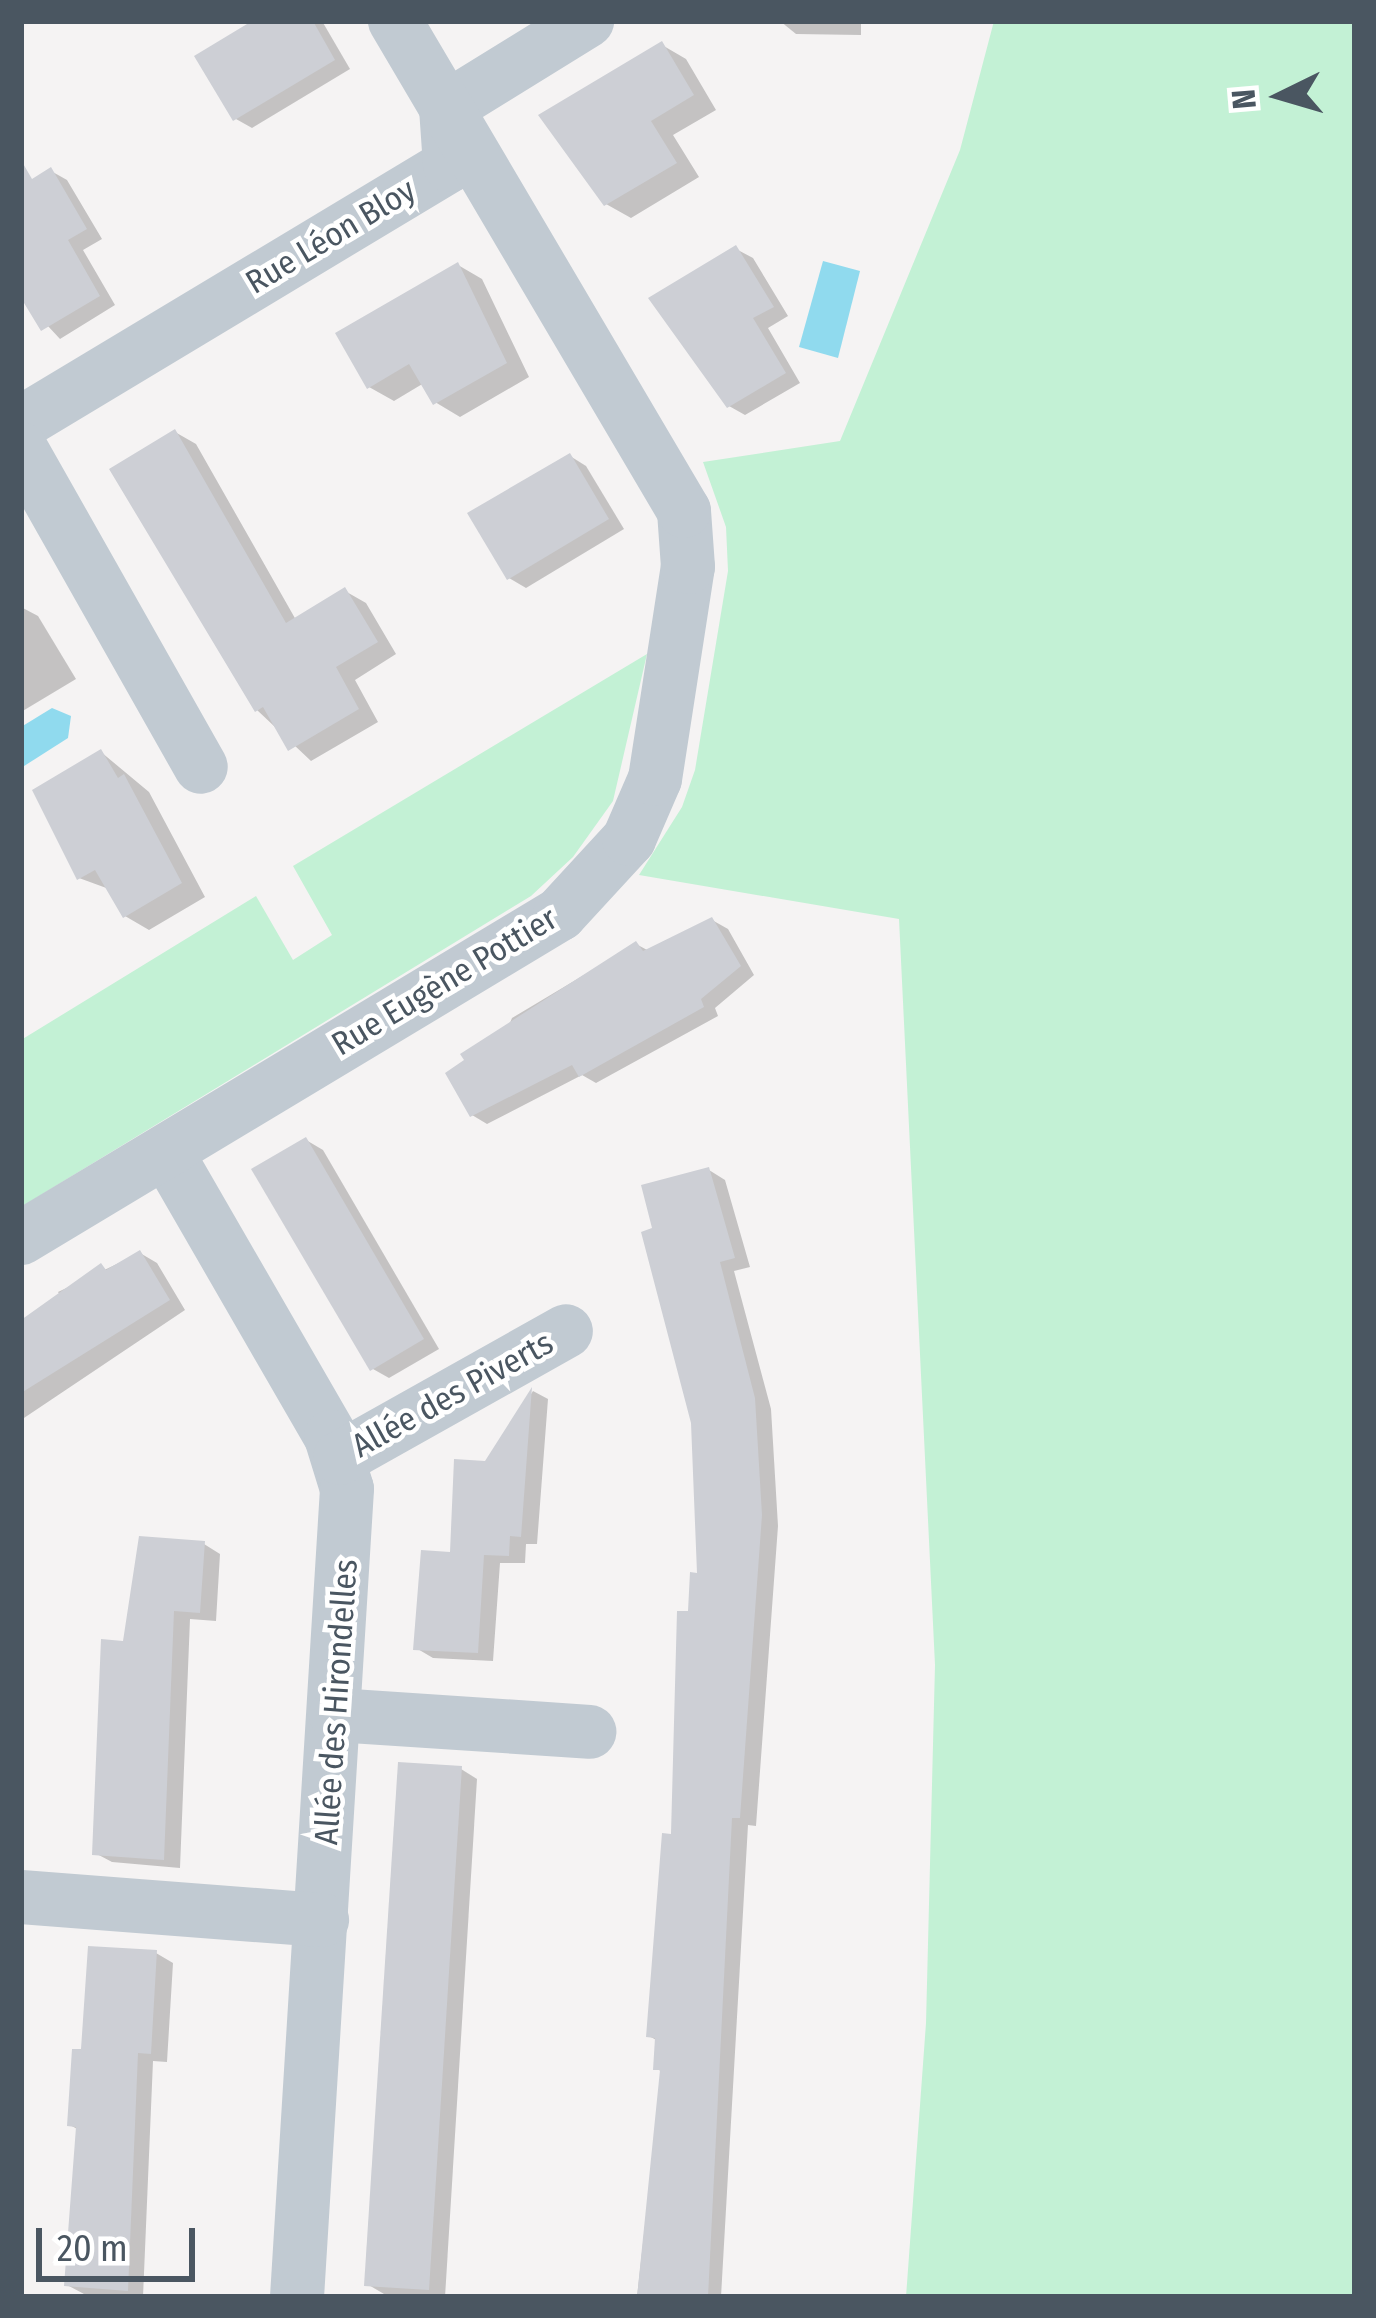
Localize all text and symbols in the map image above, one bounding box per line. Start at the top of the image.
north arrow [1220,36,1340,156]
text: N [1223,88,1265,111]
street label: Rue Léon Bloy [239,171,423,303]
street label: Rue Eugène Pottier [325,899,565,1065]
street label: Allée des Piverts [346,1323,560,1467]
street label: Allée des Hirondelles [307,1558,367,1846]
scale bar [42,2204,201,2278]
text: 20 m [57,2227,128,2271]

